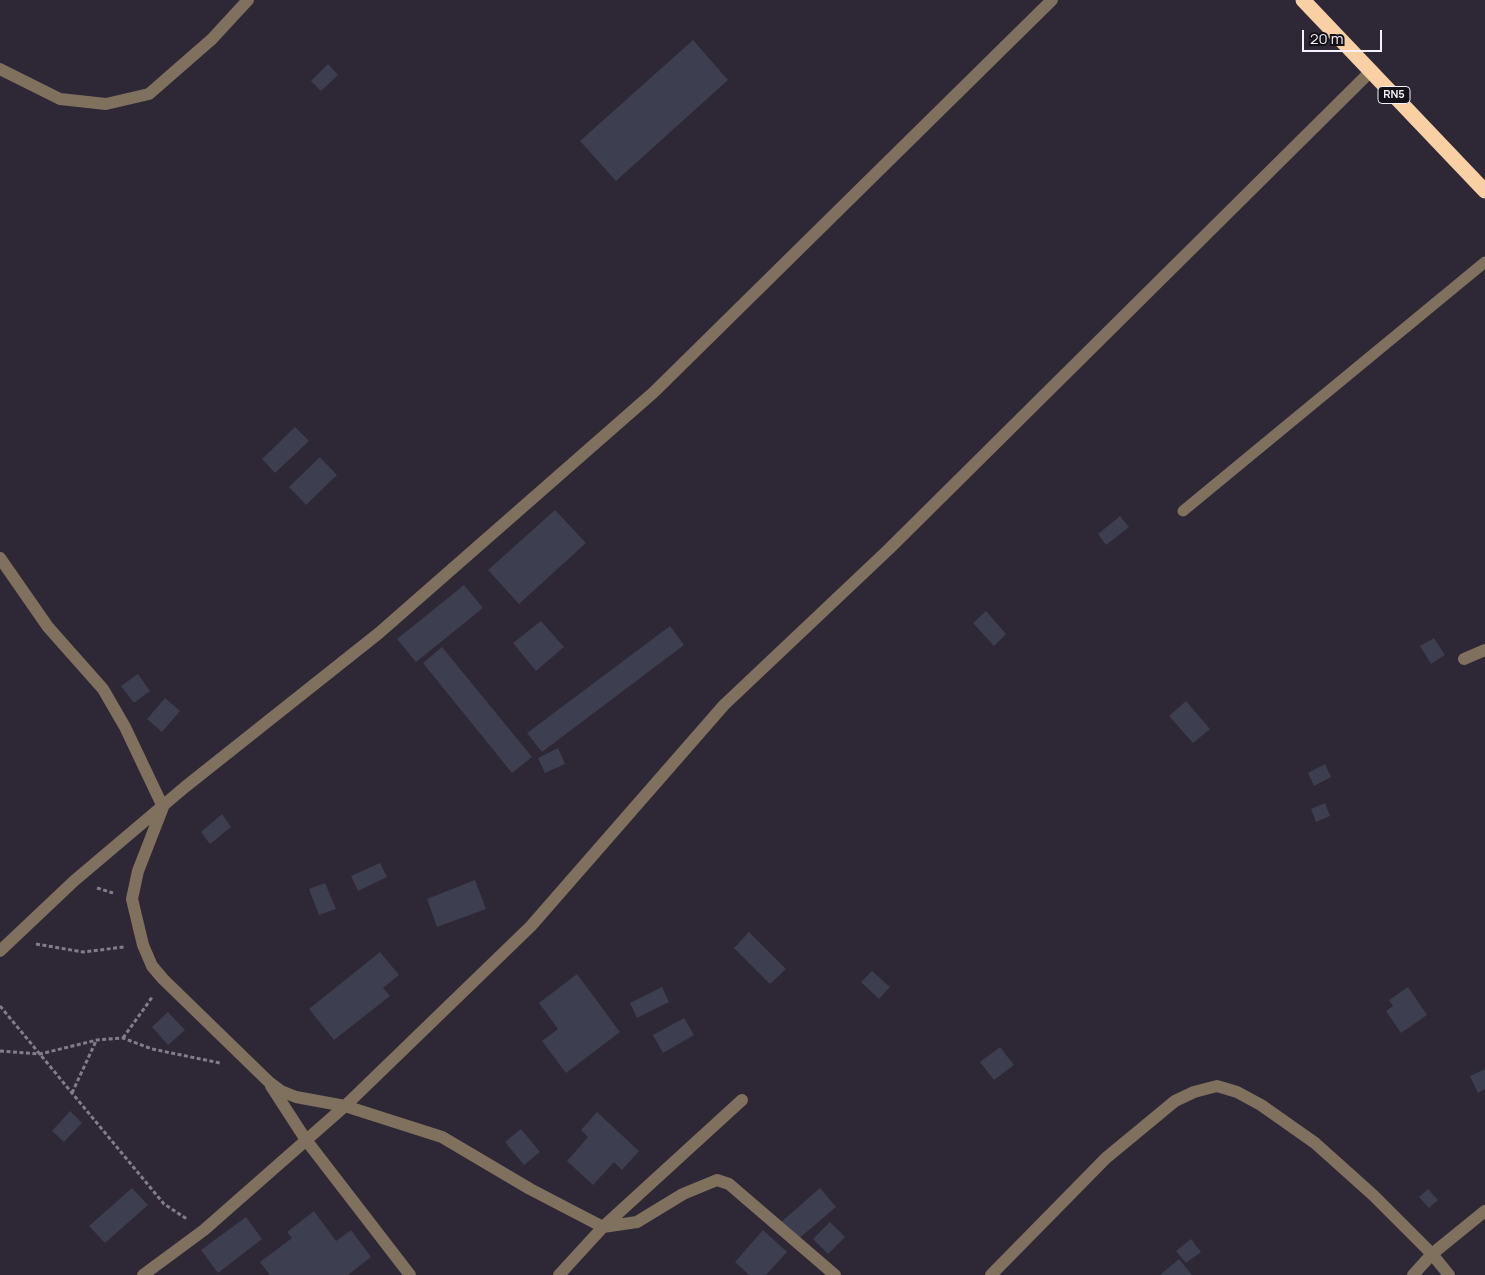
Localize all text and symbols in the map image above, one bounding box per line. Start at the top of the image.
scale bar [1305,20,1385,52]
text: 20 m [1310,28,1343,49]
road number: RN5 [1378,86,1410,104]

